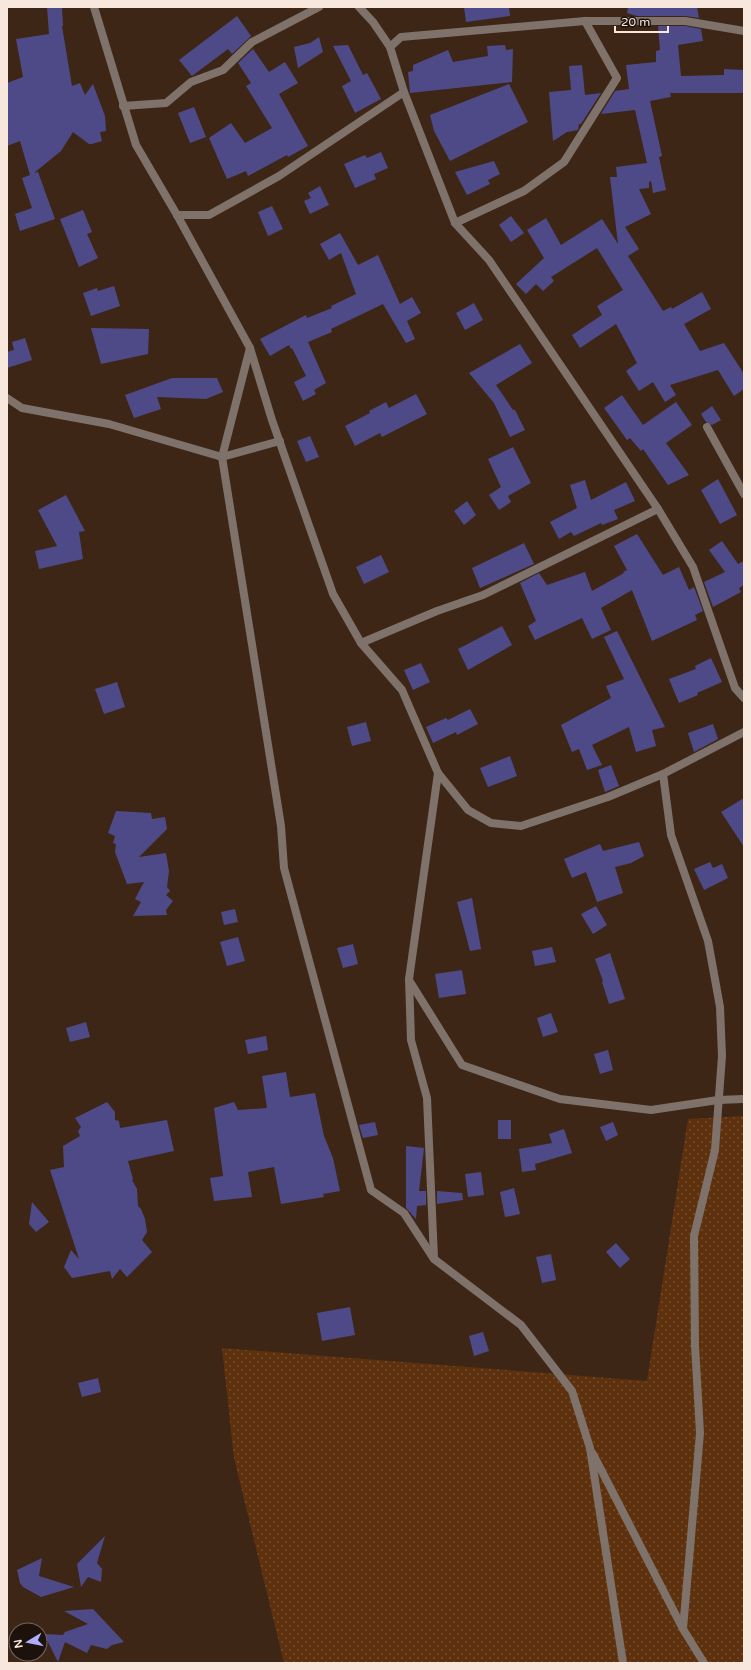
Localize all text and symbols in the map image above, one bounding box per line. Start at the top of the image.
scale bar [615,8,668,34]
text: 20 m [621,15,650,29]
north arrow [8,1622,48,1662]
text: N [11,1638,26,1649]

